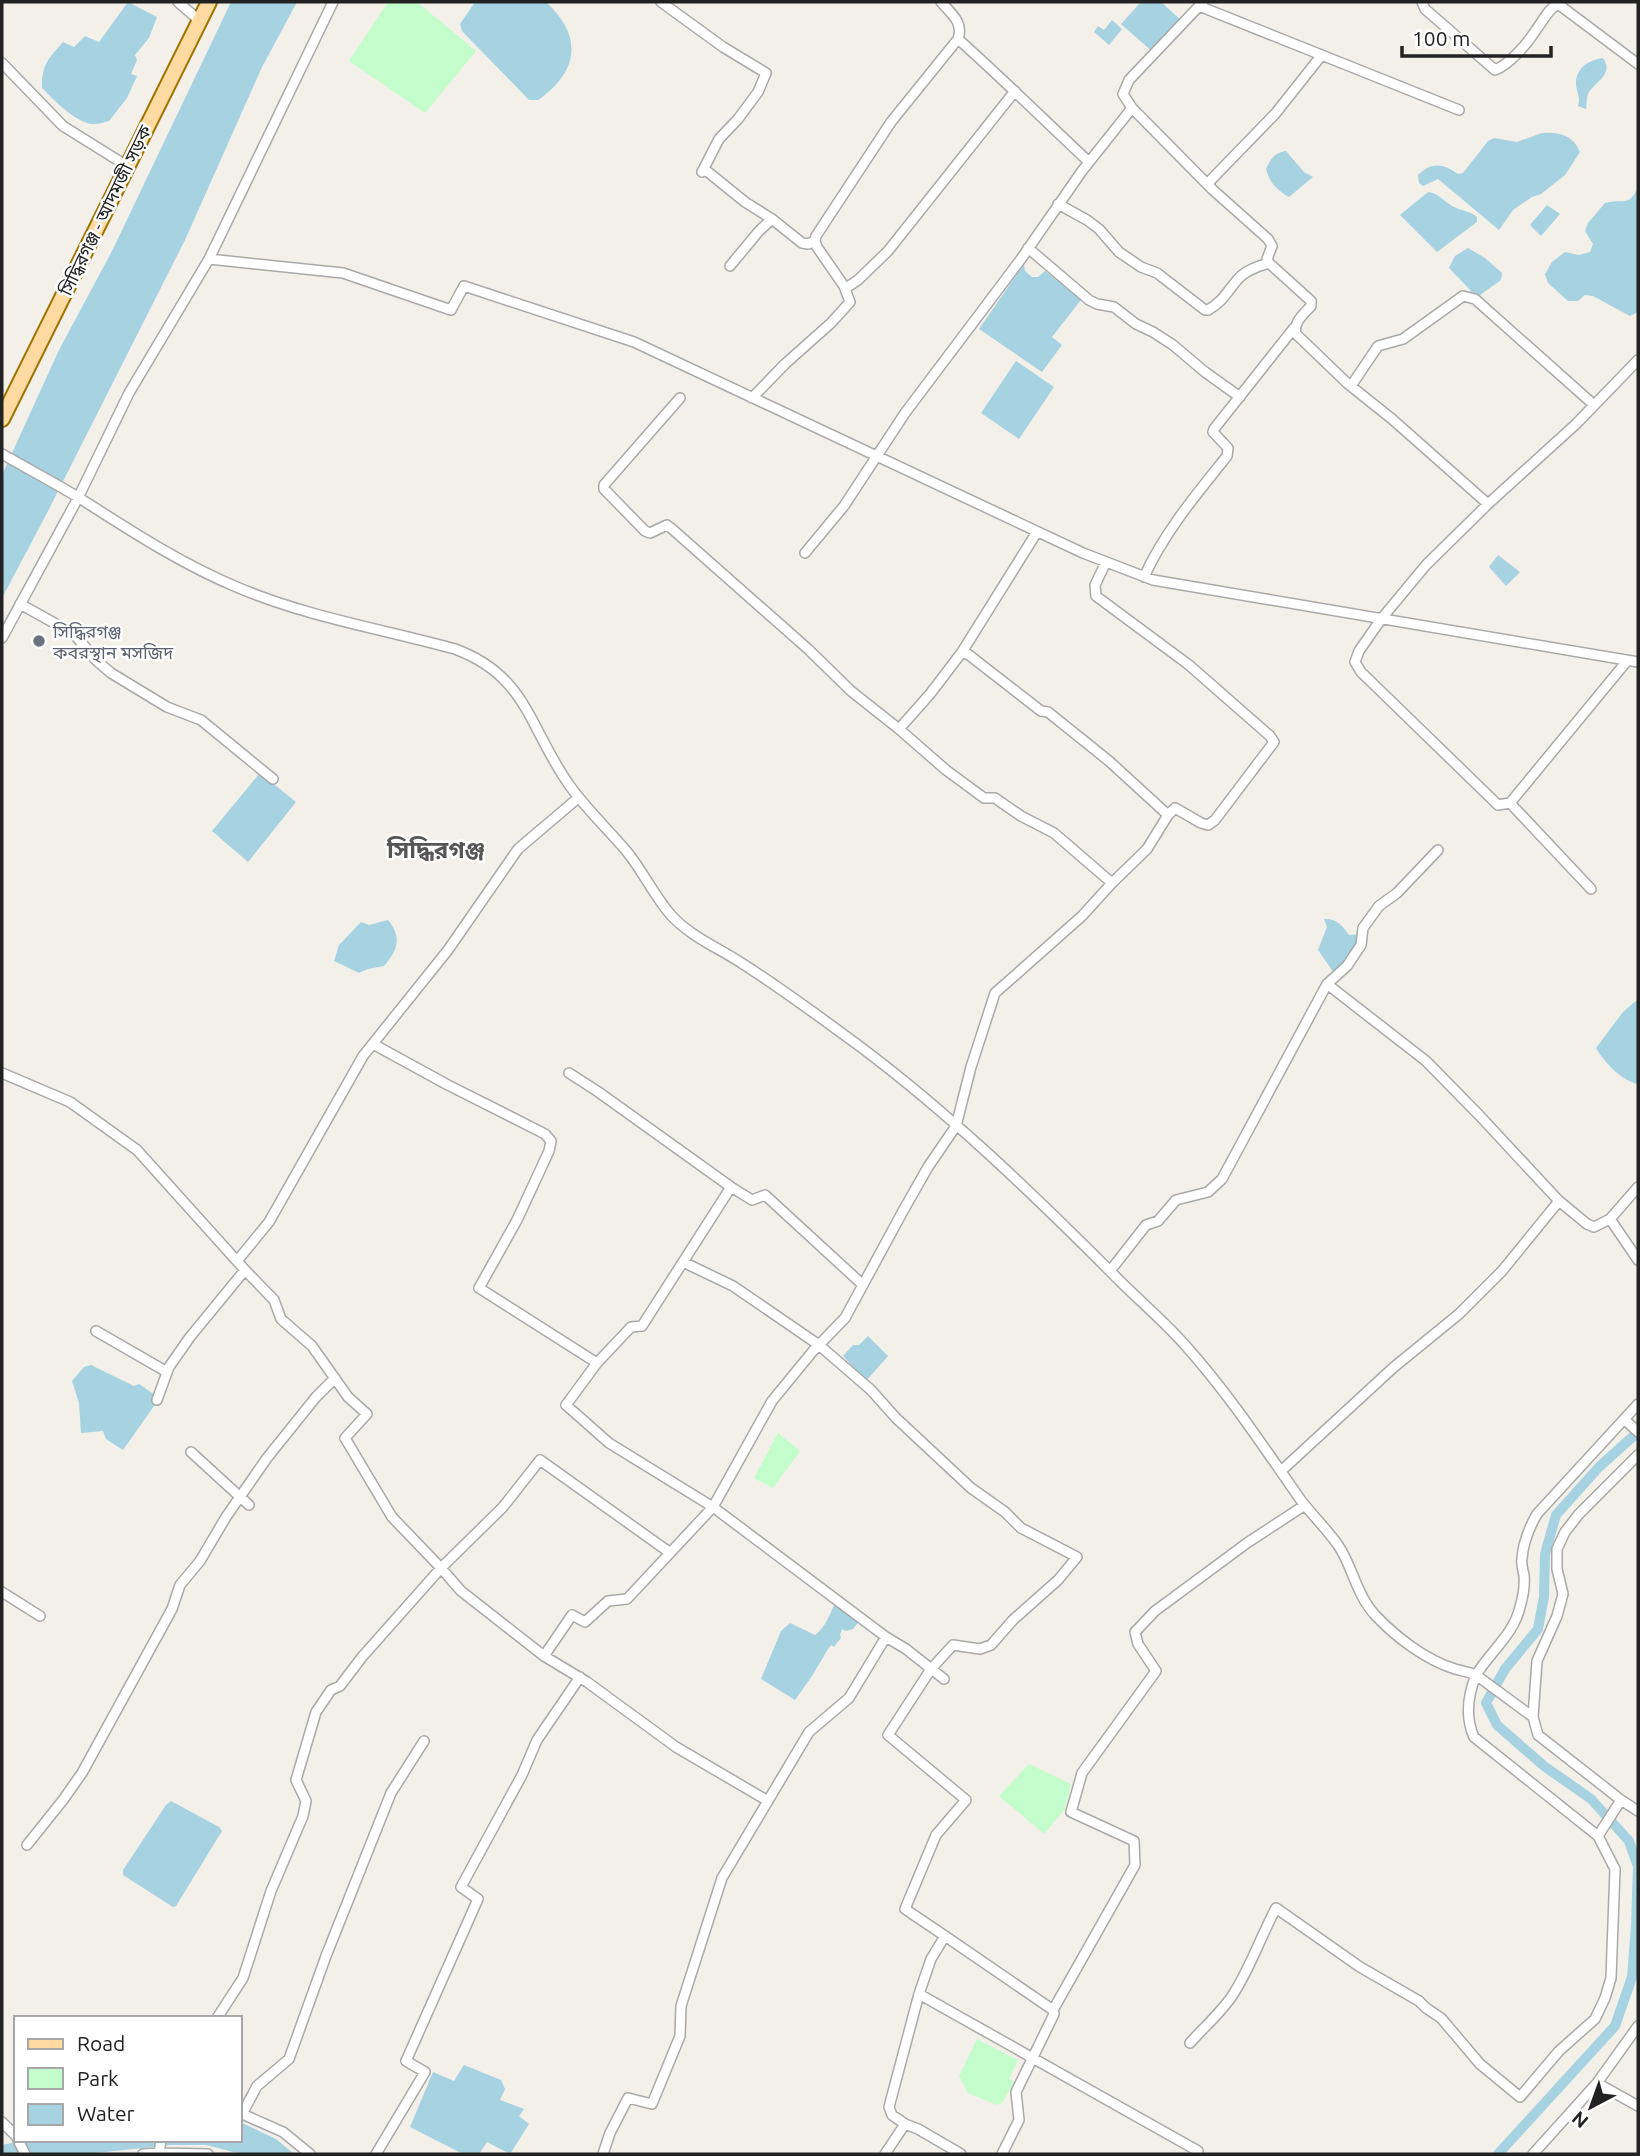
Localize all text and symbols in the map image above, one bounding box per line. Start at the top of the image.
scale bar [1402,14,1551,58]
text: 100 m [1412,26,1470,50]
street label: সিদ্ধিরগঞ্জ - আদমজী সড়ক [55,121,155,299]
place label: সিদ্ধিরগঞ্জ কবরস্থান মসজিদ [52,621,174,663]
marker: সিদ্ধিরগঞ্জ কবরস্থান মসজিদ [31,633,47,649]
district label: সিদ্ধিরগঞ্জ [386,836,485,863]
legend [14,2016,242,2142]
text: Road [77,2031,125,2055]
text: Park [77,2066,119,2090]
north arrow [1556,2072,1626,2142]
text: Water [77,2101,135,2125]
text: N [1567,2107,1592,2133]

